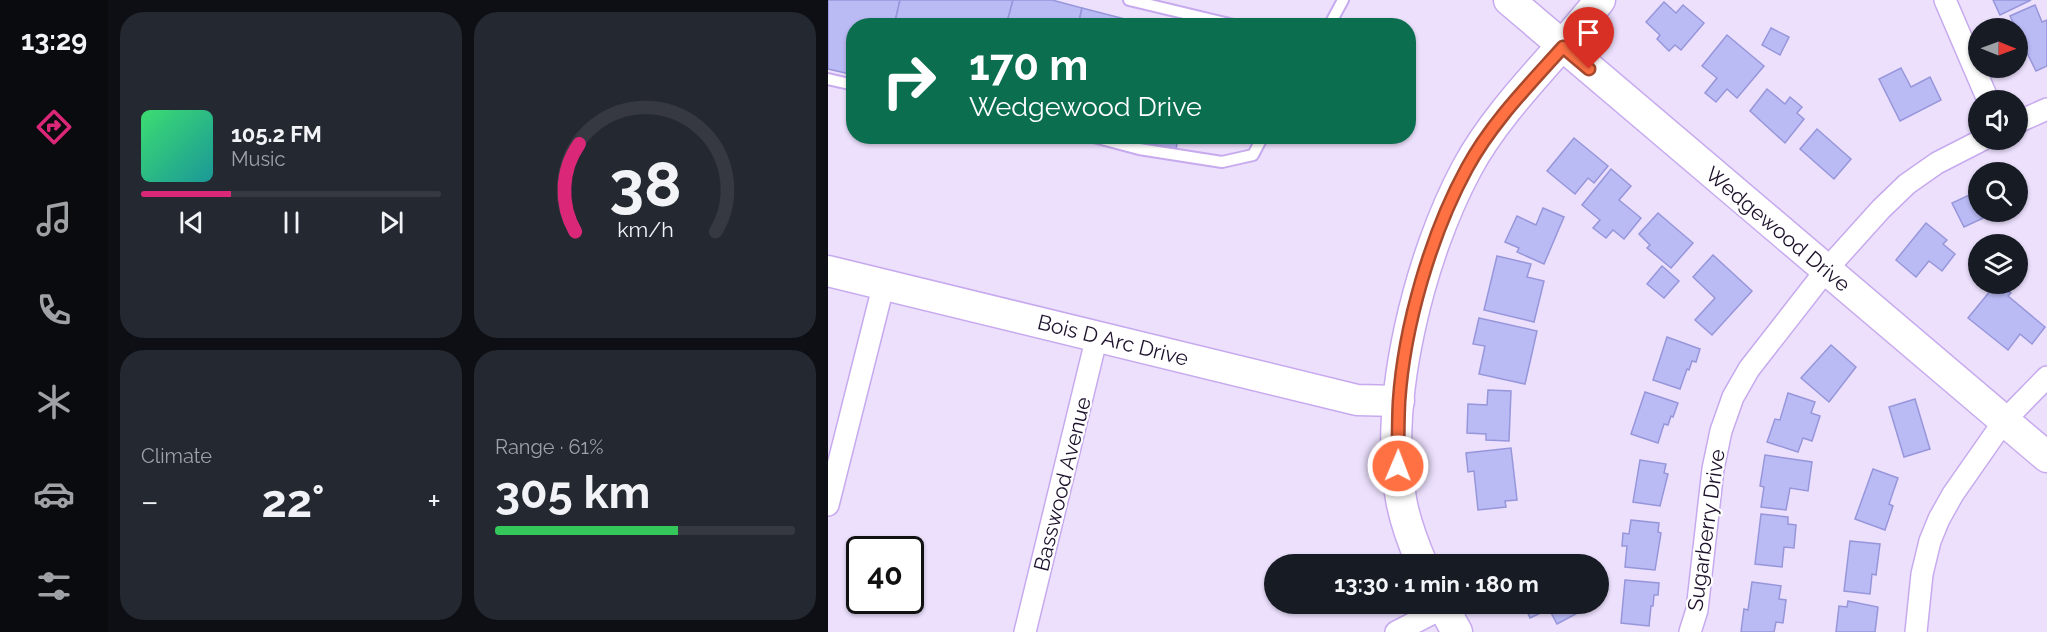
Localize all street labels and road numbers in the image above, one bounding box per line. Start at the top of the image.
street label: Wedgewood Drive [1701,161,1855,297]
street label: Bois D Arc Drive [1035,309,1191,371]
street label: Basswood Avenue [1028,394,1096,574]
street label: Sugarberry Drive [1682,447,1730,613]

